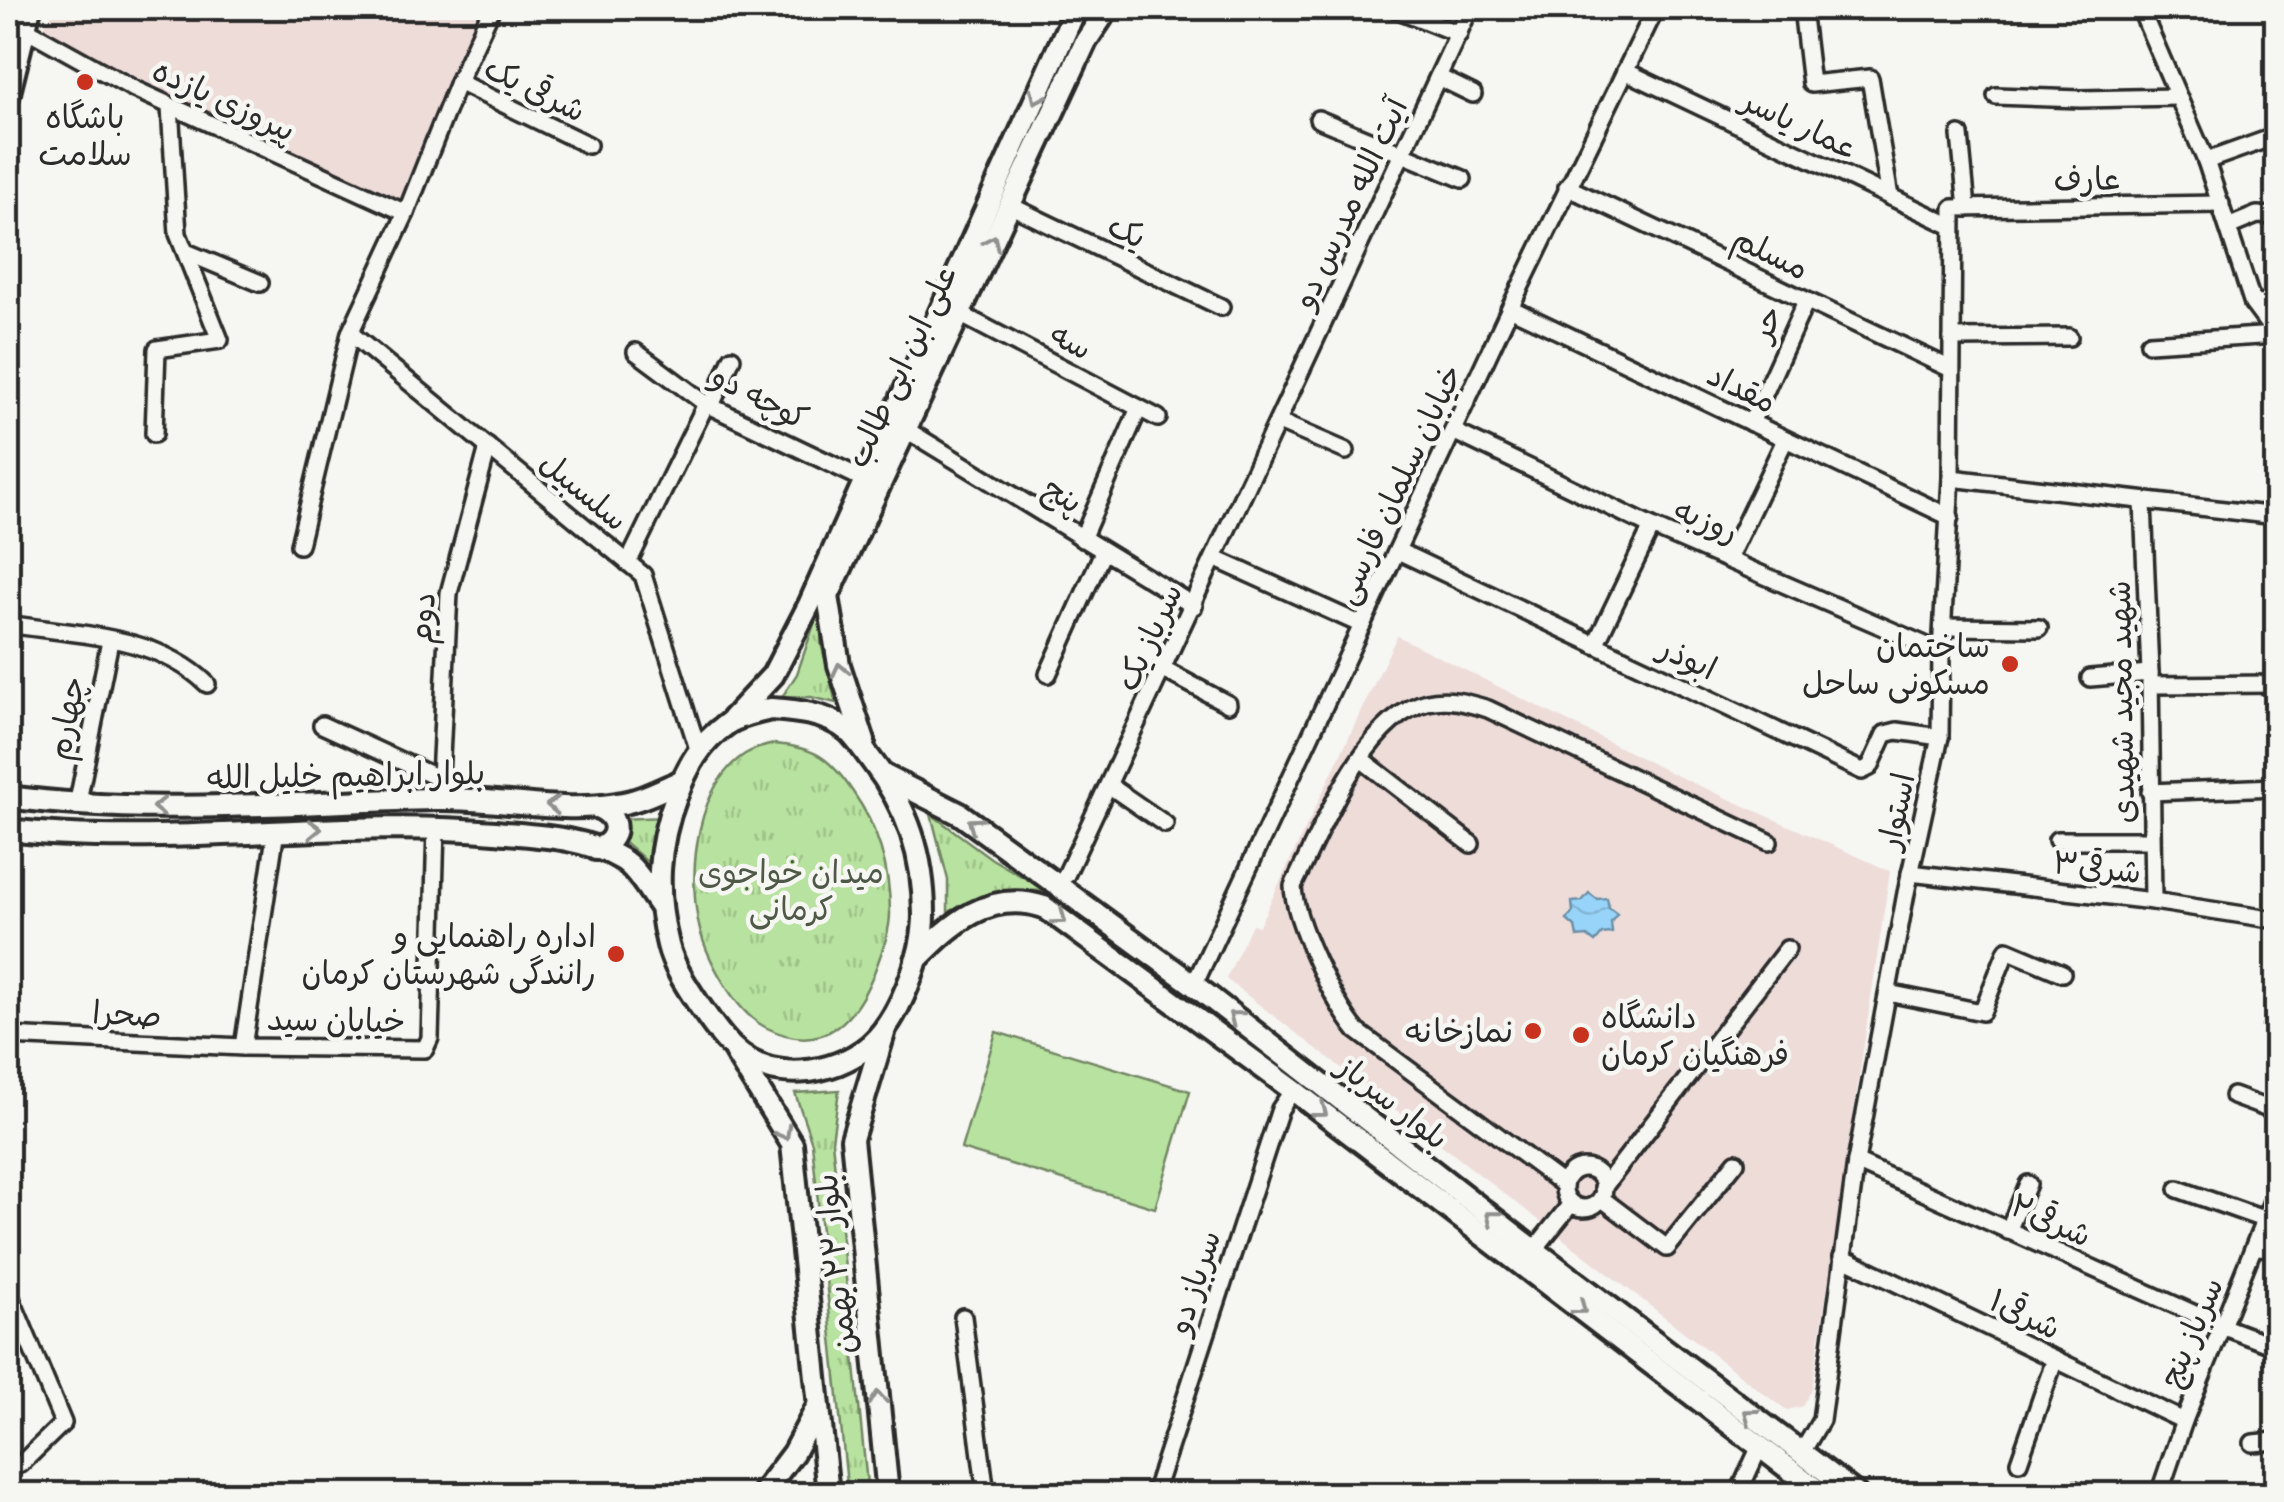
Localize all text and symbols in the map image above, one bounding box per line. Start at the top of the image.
street label: شرقی یک [476,48,592,134]
street label: پیروزی یازده [145,55,299,154]
marker: باشگاه سلامت [74,71,96,93]
street label: عمار یاسر [1731,84,1862,172]
one-way arrow [1029,87,1049,105]
street label: آیت الله مدرس دو [1286,92,1420,319]
place label: باشگاه سلامت [38,99,132,178]
street label: عارف [2053,164,2121,204]
street label: یک [1100,210,1150,261]
street label: مسلم [1725,223,1813,292]
one-way arrow [979,234,999,252]
street label: علی ابن ابی طالب [842,261,969,475]
street label: حر [1745,301,1795,352]
street label: سه [1041,319,1096,372]
street label: کوچه دو [701,360,812,442]
street label: خیابان سلمان فارسی [1330,360,1475,612]
street label: مقداد [1699,360,1781,425]
street label: سلسبیل [529,447,632,542]
street label: پنج [1034,473,1087,526]
street label: روزبه [1666,494,1742,555]
street label: سرباز یک [1112,579,1195,699]
street label: شهید مجید شهیدی [2105,580,2147,824]
street label: دوم [406,591,449,646]
street label: ابوذر [1648,631,1721,692]
place label: ساختمان مسکونی ساحل [1802,632,1990,707]
marker: ساختمان مسکونی ساحل [1999,653,2021,675]
one-way arrow [831,662,852,679]
street label: چهارم [44,674,98,764]
street label: بلوار ابراهیم خلیل الله [207,759,485,801]
street label: استوار [1874,770,1928,857]
one-way arrow [545,795,561,816]
one-way arrow [150,797,166,818]
one-way arrow [308,818,323,840]
one-way arrow [967,818,985,836]
street label: شرقی۳ [2050,843,2144,896]
park label: میدان خواجوی کرمانی [698,858,884,933]
one-way arrow [1049,906,1067,924]
place label: اداره راهنمایی و رانندگی شهرستان کرمان [301,922,596,997]
marker: اداره راهنمایی و رانندگی شهرستان کرمان [605,943,627,965]
street label: صحرا [91,998,162,1040]
place label: دانشگاه فرهنگیان کرمان [1601,999,1789,1078]
street label: خیابان سید [266,1005,406,1045]
one-way arrow [1229,1011,1247,1029]
place label: نمازخانه [1405,1017,1513,1055]
marker: نمازخانه [1522,1020,1544,1042]
marker: دانشگاه فرهنگیان کرمان [1570,1024,1592,1046]
street label: بلوار سرباز [1324,1049,1453,1161]
one-way arrow [1310,1100,1328,1117]
one-way arrow [772,1122,792,1140]
street label: بلوار ۲۲ بهمن [812,1171,868,1356]
street label: شرقی۲ [2003,1185,2097,1259]
one-way arrow [1485,1211,1503,1229]
street label: سرباز دو [1163,1227,1233,1343]
street label: سرباز پنج [2156,1273,2236,1394]
street label: شرقی۱ [1981,1281,2067,1352]
one-way arrow [1568,1297,1586,1314]
one-way arrow [868,1389,889,1405]
one-way arrow [1743,1409,1761,1426]

